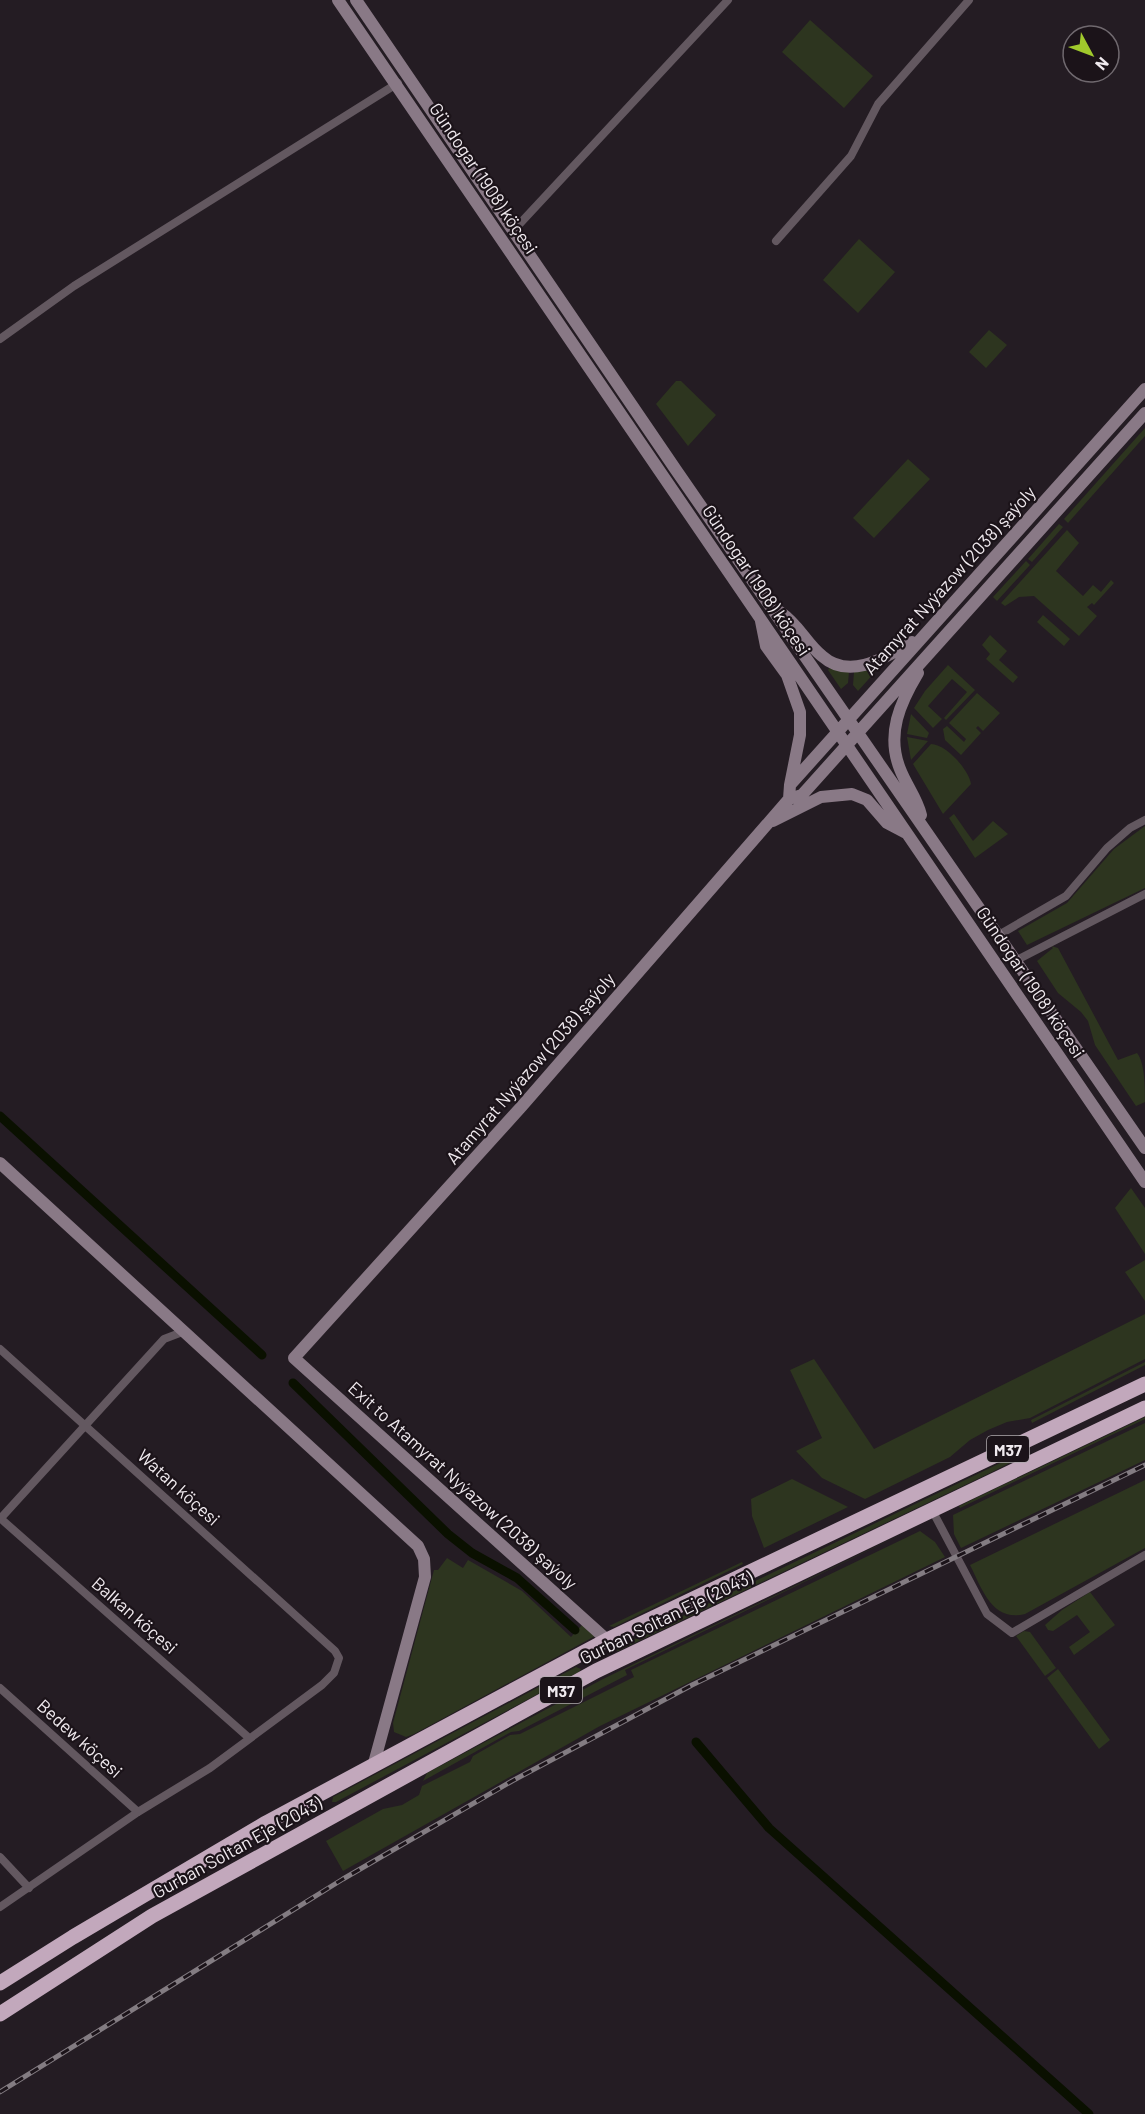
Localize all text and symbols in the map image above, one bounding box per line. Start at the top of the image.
north arrow [1061,24,1121,84]
text: N [1092,54,1113,74]
street label: Gündogar (1908) köçesi [425,98,543,258]
street label: Atamyrat Nyýazow (2038) şaýoly [858,481,1040,679]
street label: Gündogar (1908) köçesi [698,500,816,660]
street label: Gündogar (1908) köçesi [972,902,1090,1062]
street label: Atamyrat Nyýazow (2038) şaýoly [441,968,619,1168]
street label: Exit to Atamyrat Nyýazow (2038) şaýoly [344,1376,582,1594]
road number: M37 [987,1436,1029,1462]
street label: Watan köçesi [133,1444,225,1530]
street label: Gurban Soltan Eje (2043) [576,1565,756,1669]
street label: Balkan köçesi [88,1572,182,1658]
road number: M37 [540,1677,582,1703]
street label: Bedew köçesi [33,1694,127,1782]
street label: Gurban Soltan Eje (2043) [149,1791,326,1903]

